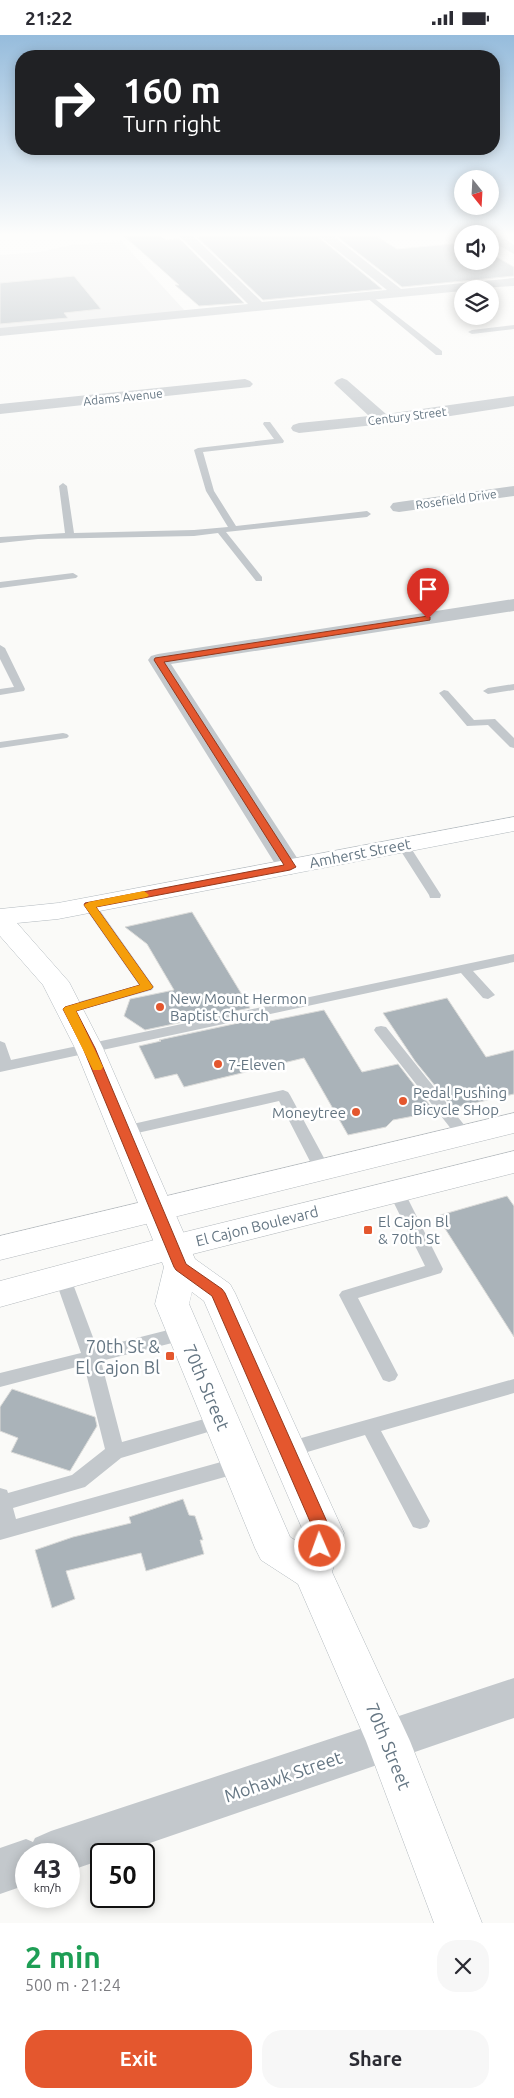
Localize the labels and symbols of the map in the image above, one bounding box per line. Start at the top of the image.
north arrow [454,170,499,215]
street label: Adams Avenue [83,386,163,408]
street label: Century Street [367,405,447,427]
street label: Rosefield Drive [415,487,497,511]
pin [407,568,449,619]
street label: Amherst Street [308,835,412,871]
place label: New Mount Hermon Baptist Church [170,990,307,1024]
marker: New Mount Hermon Baptist Church [154,1001,166,1013]
place label: 7-Eleven [228,1056,286,1073]
marker: 7-Eleven [212,1058,224,1070]
place label: Pedal Pushing Bicycle SHop [413,1084,507,1118]
marker: Pedal Pushing Bicycle SHop [397,1095,409,1107]
place label: Moneytree [272,1104,346,1121]
marker: Moneytree [350,1106,362,1118]
street label: El Cajon Boulevard [194,1203,320,1249]
place label: El Cajon Bl & 70th St [378,1213,449,1247]
marker: El Cajon Bl & 70th St [362,1224,374,1236]
place label: 70th St & El Cajon Bl [75,1336,160,1377]
street label: 70th Street [180,1341,234,1433]
marker: 70th St & El Cajon Bl [164,1350,176,1362]
position arrow [293,1519,345,1571]
street label: 70th Street [362,1700,416,1792]
street label: Mohawk Street [222,1747,344,1805]
speed limit sign: 50 [90,1843,155,1908]

